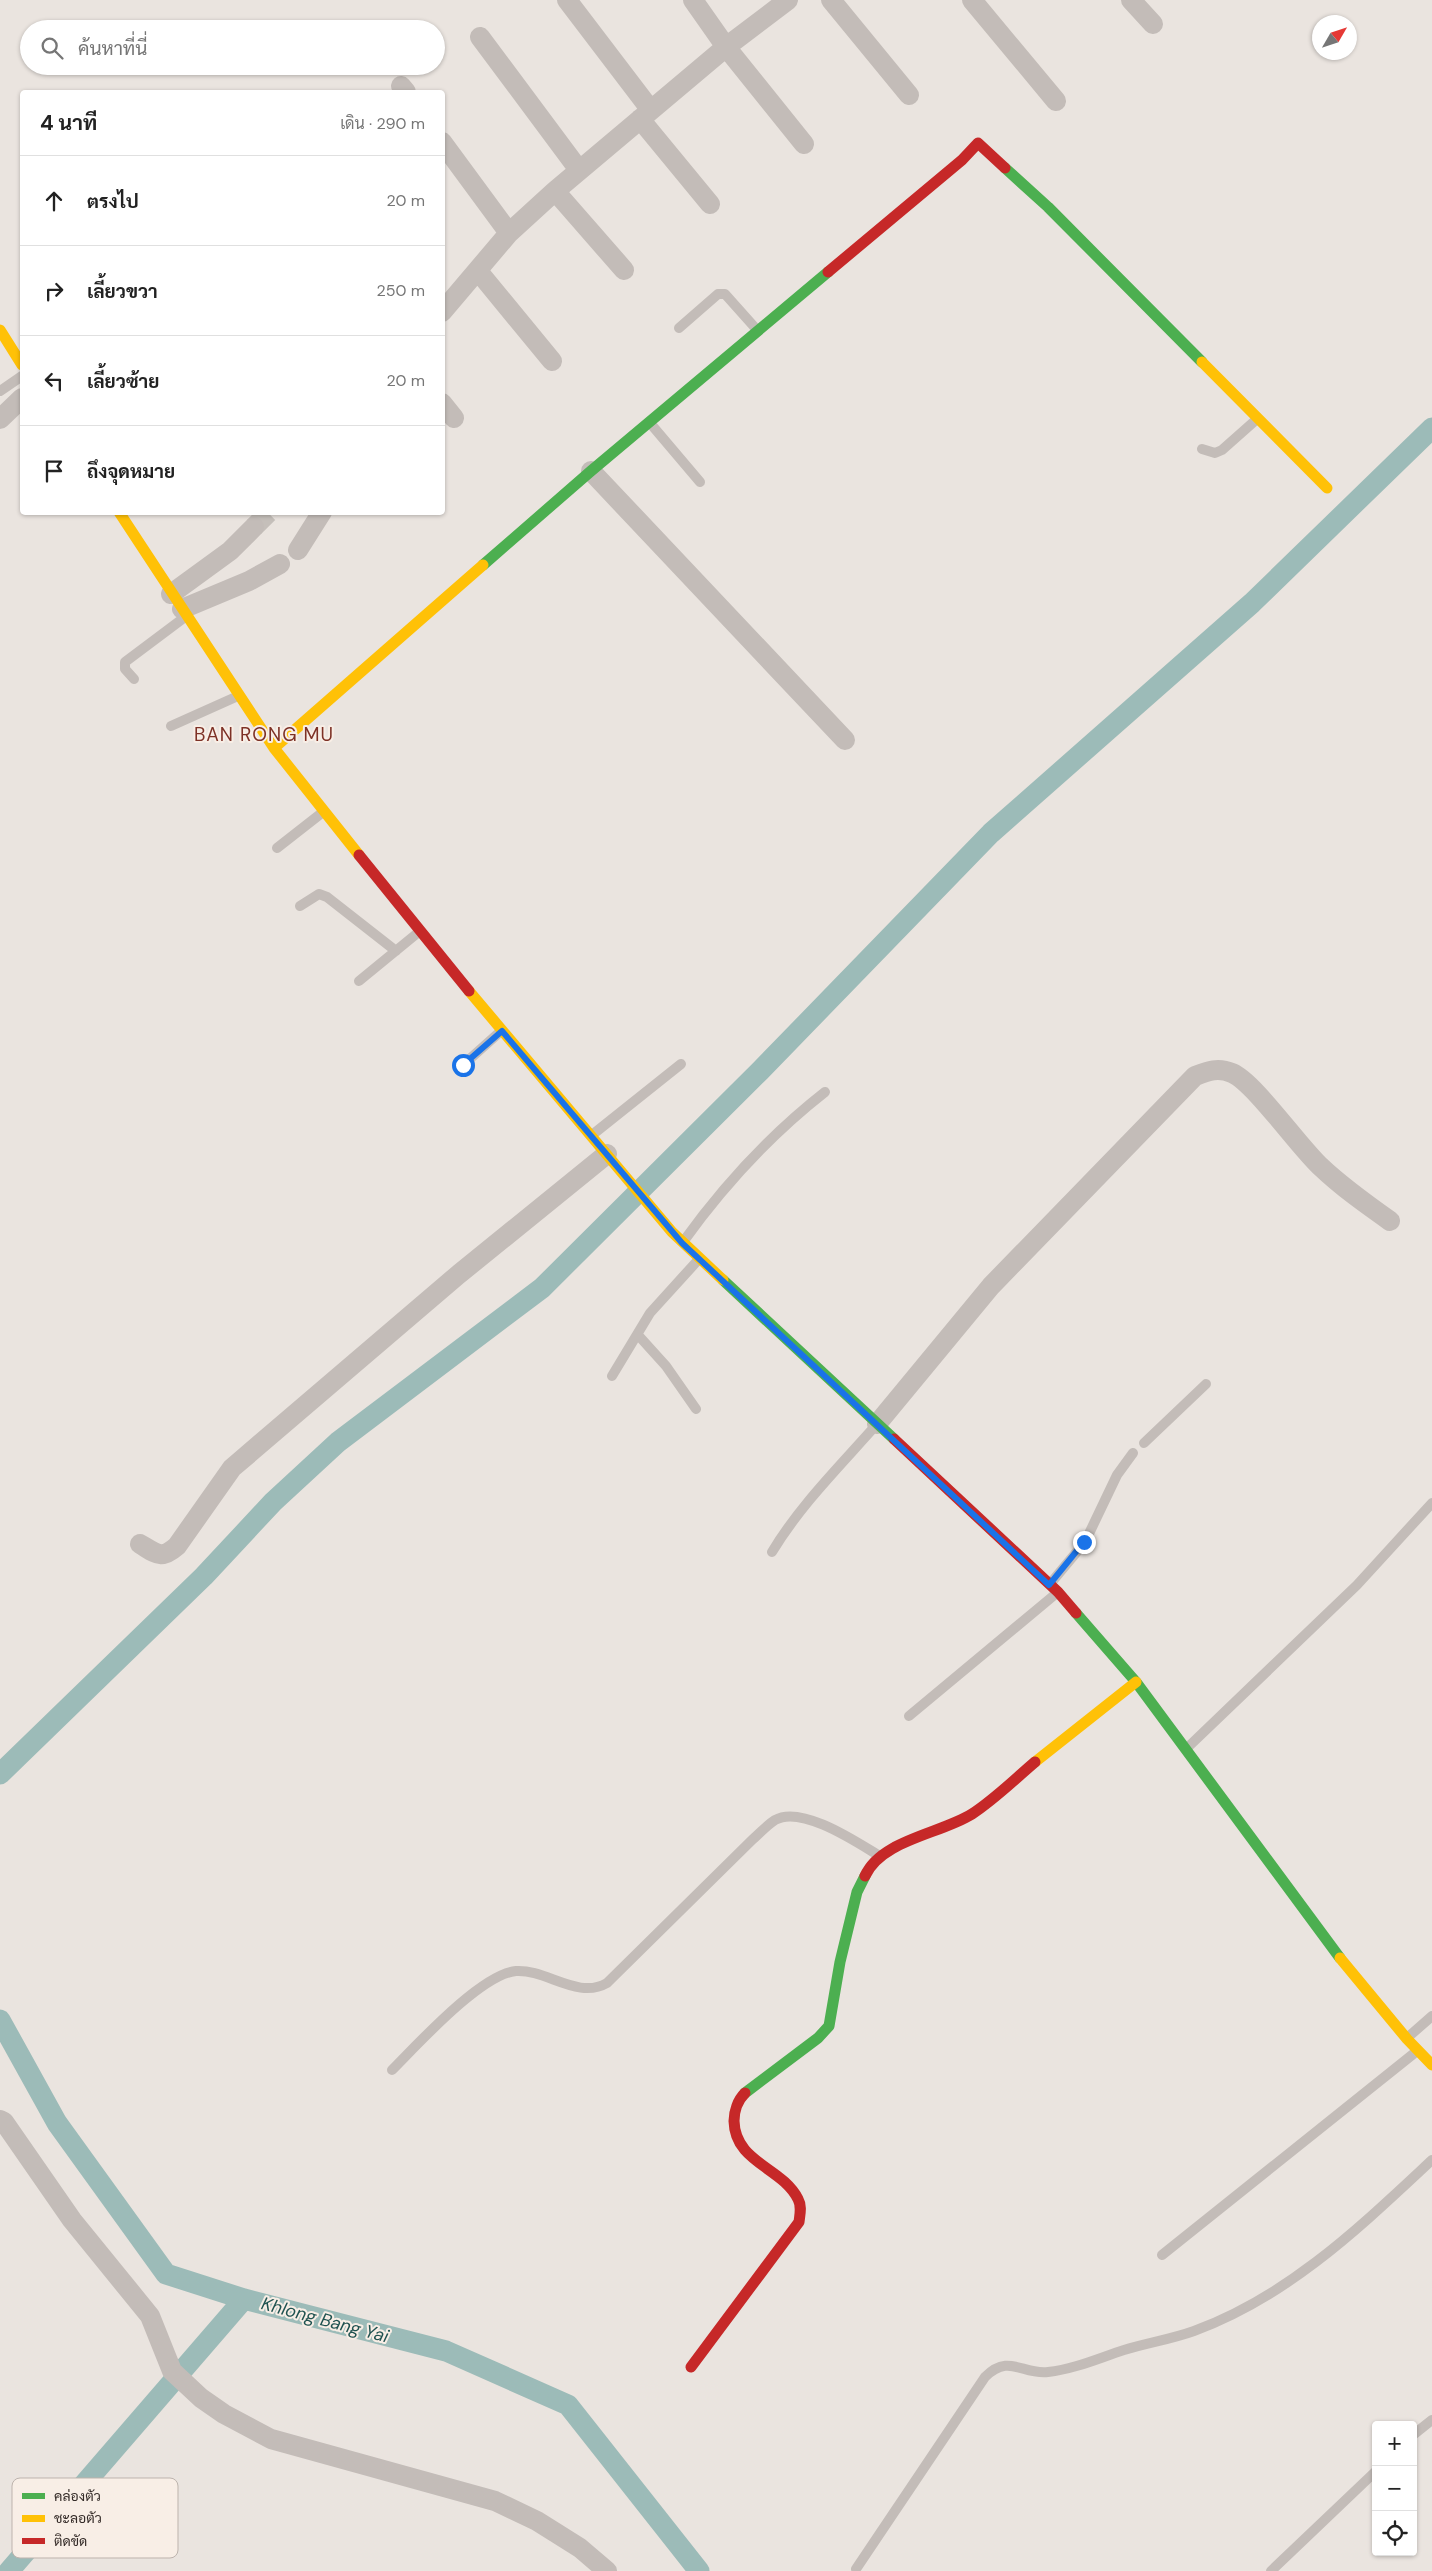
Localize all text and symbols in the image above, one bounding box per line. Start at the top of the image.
north arrow [1312,15,1357,60]
search box [20,20,445,75]
icon: search [38,34,66,62]
text: ค้นหาที่นี่ [78,36,147,61]
text: 4 นาที [40,109,97,137]
text: เดิน · 290 m [340,113,425,134]
icon: ahead [40,187,68,215]
text: ตรงไป [87,189,139,214]
text: 20 m [386,190,425,211]
icon: right [40,277,68,305]
text: เลี้ยวขวา [87,279,158,304]
text: 250 m [377,280,425,301]
icon: left [40,367,68,395]
text: เลี้ยวซ้าย [87,369,159,394]
text: 20 m [386,370,425,391]
icon: arrive [40,457,68,485]
text: ถึงจุดหมาย [87,459,175,484]
district label: BAN RONG MU [194,722,334,747]
route start [452,1054,475,1077]
route end [1073,1531,1096,1554]
water label: Khlong Bang Yai [259,2291,392,2349]
map controls [1372,2421,1417,2556]
button: + [1372,2421,1417,2466]
button: − [1372,2466,1417,2511]
legend [12,2478,178,2558]
text: คล่องตัว [54,2487,101,2505]
text: ชะลอตัว [54,2509,102,2527]
button: locate [1372,2511,1417,2556]
text: ติดขัด [54,2532,87,2550]

